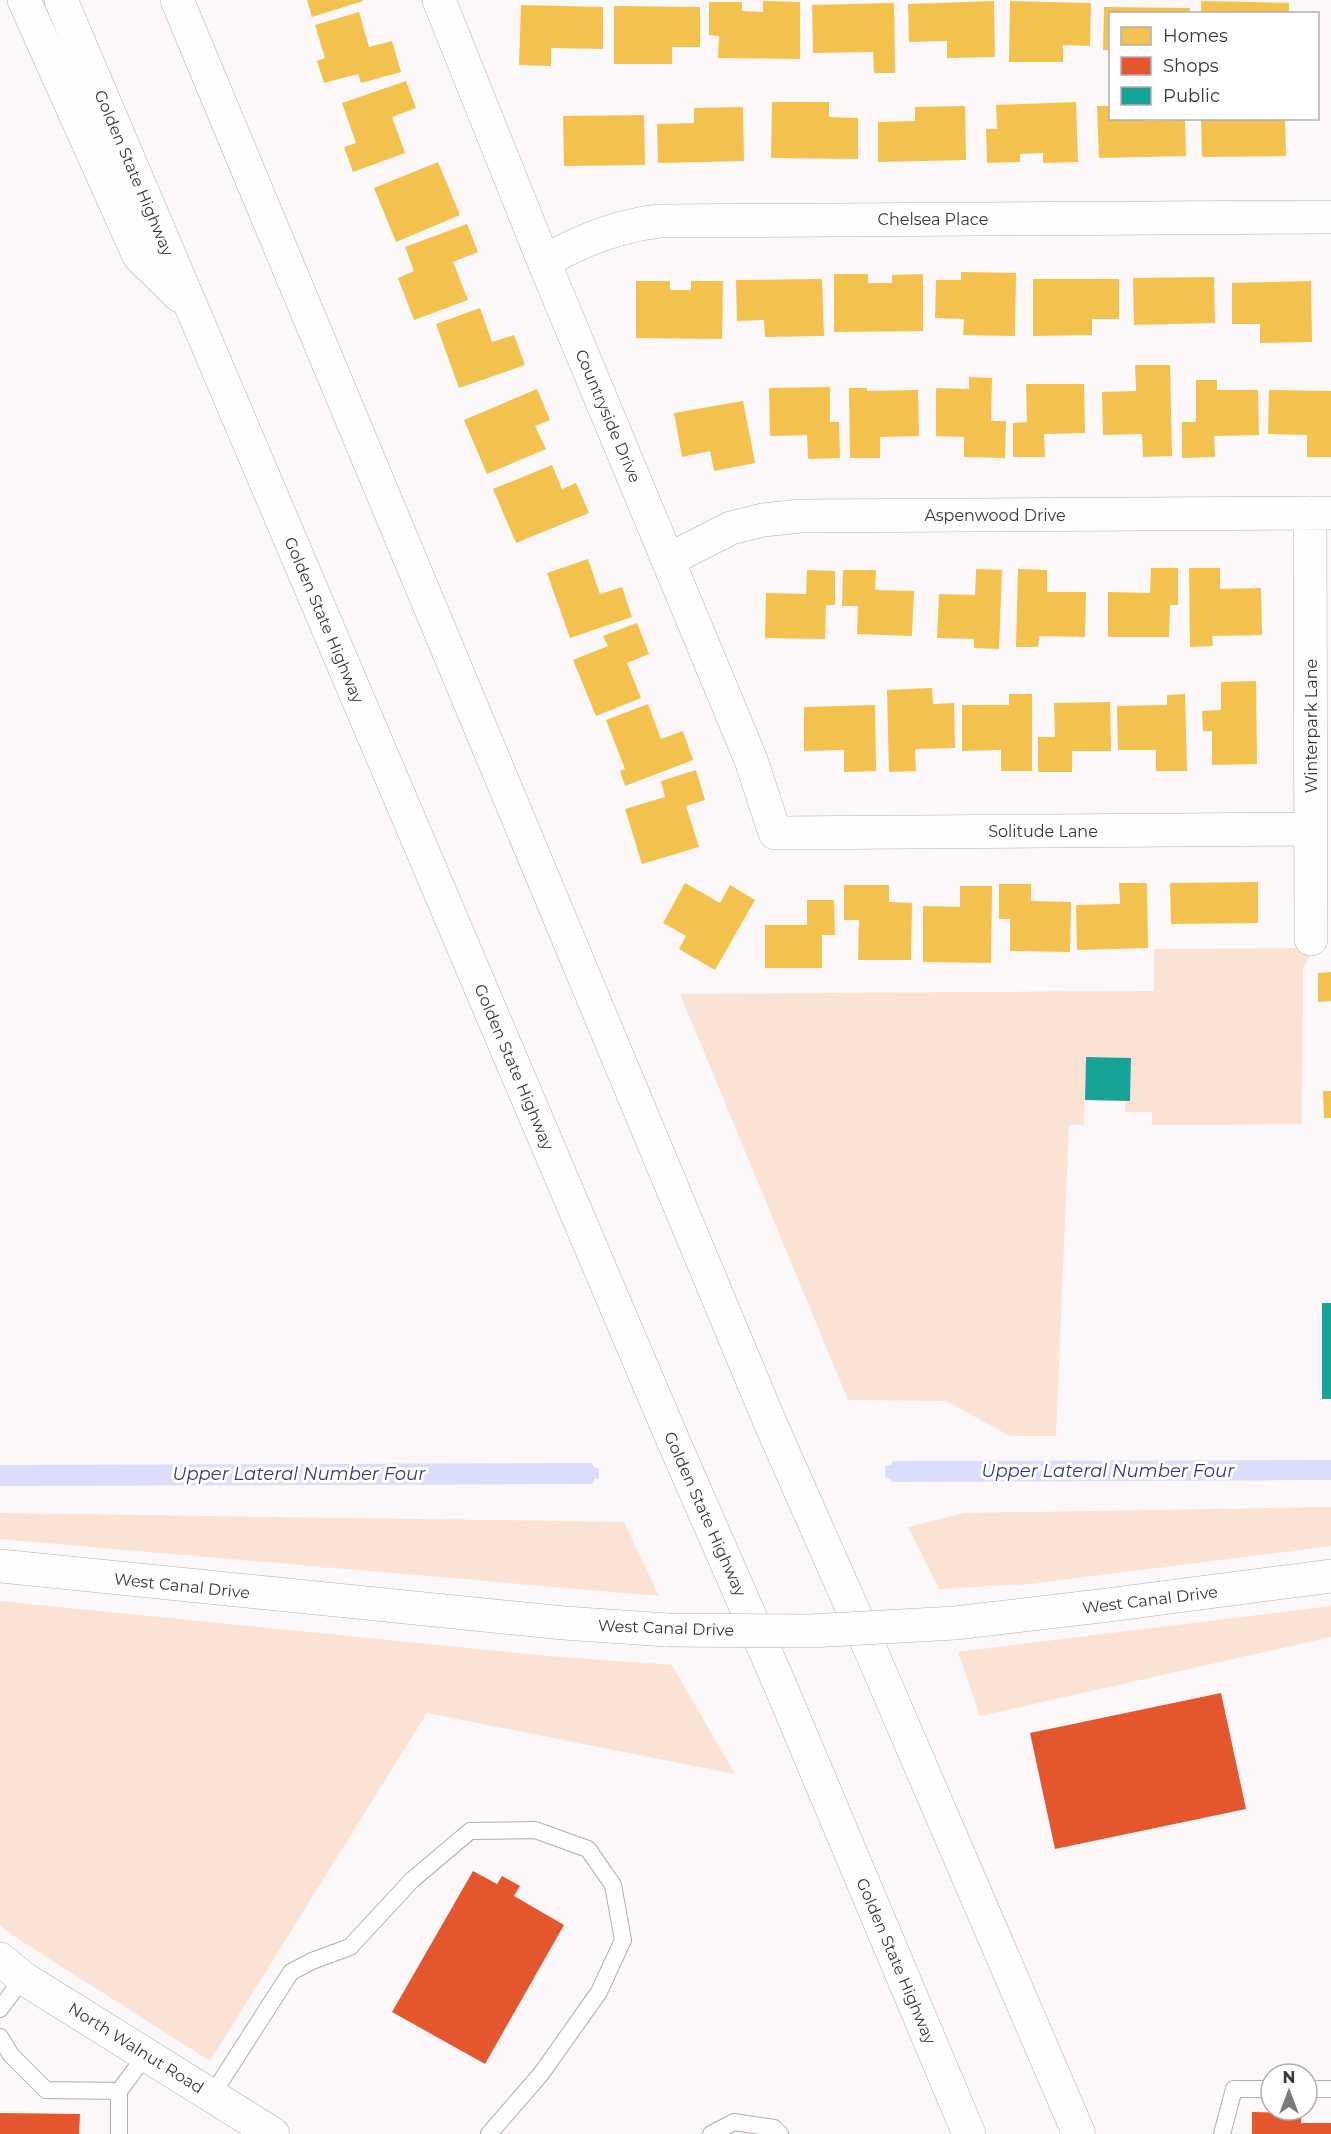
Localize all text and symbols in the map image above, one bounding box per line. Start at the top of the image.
legend [1109,12,1319,120]
text: Homes [1163,25,1228,47]
text: Shops [1163,55,1219,77]
text: Public [1163,85,1220,107]
street label: Golden State Highway [90,87,178,259]
street label: Chelsea Place [878,210,988,229]
street label: Countryside Drive [571,347,645,485]
street label: Aspenwood Drive [924,506,1066,525]
street label: Golden State Highway [280,534,368,706]
street label: Winterpark Lane [1302,659,1321,793]
street label: Solitude Lane [988,822,1098,841]
street label: Golden State Highway [470,981,558,1153]
street label: Golden State Highway [660,1429,750,1600]
water label: Upper Lateral Number Four [982,1460,1235,1482]
water label: Upper Lateral Number Four [173,1463,426,1485]
street label: West Canal Drive [113,1569,251,1603]
street label: West Canal Drive [1081,1582,1219,1618]
street label: West Canal Drive [598,1616,734,1640]
street label: Golden State Highway [852,1875,940,2047]
street label: North Walnut Road [65,1999,207,2097]
north arrow [1259,2062,1319,2122]
text: N [1283,2068,1295,2087]

